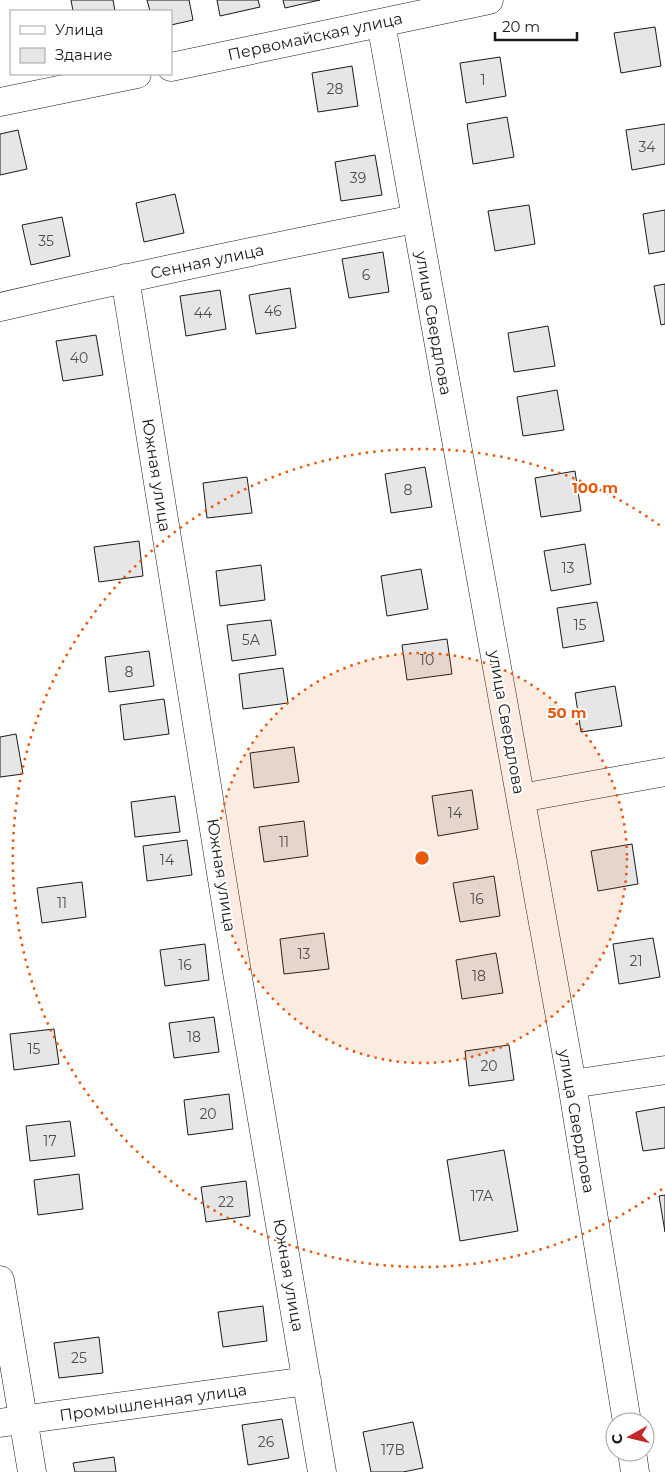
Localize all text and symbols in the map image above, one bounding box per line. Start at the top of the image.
street label: Первомайская улица [226,9,404,64]
legend [10,10,172,75]
scale bar [495,10,578,42]
text: 20 m [502,17,540,36]
text: Улица [55,20,103,39]
text: Здание [55,45,113,64]
house number: 1 [480,71,486,89]
house number: 28 [327,80,344,98]
house number: 34 [638,138,656,156]
house number: 39 [350,169,366,187]
house number: 35 [38,232,54,250]
street label: Сенная улица [149,240,266,283]
street label: улица Свердлова [411,249,456,397]
house number: 6 [362,266,371,284]
house number: 46 [264,302,282,320]
house number: 44 [194,304,213,322]
house number: 40 [70,349,88,367]
street label: Южная улица [138,417,175,533]
text: 100 m [572,478,618,497]
house number: 8 [404,481,413,499]
house number: 13 [562,559,575,577]
house number: 15 [574,616,587,634]
house number: 5А [242,631,261,649]
street label: улица Свердлова [484,648,529,796]
house number: 10 [420,651,434,669]
house number: 8 [125,663,134,681]
text: 50 m [547,703,587,722]
house number: 14 [448,804,463,822]
street label: Южная улица [203,817,240,933]
house number: 11 [279,833,289,851]
centre of rings [413,849,431,867]
house number: 14 [160,851,175,869]
house number: 16 [470,890,484,908]
house number: 11 [57,894,67,912]
house number: 13 [298,945,311,963]
house number: 21 [629,952,643,970]
house number: 16 [178,956,192,974]
house number: 18 [472,967,486,985]
house number: 18 [187,1028,201,1046]
house number: 15 [28,1040,41,1058]
street label: улица Свердлова [554,1047,599,1195]
house number: 20 [480,1057,498,1075]
house number: 20 [199,1105,217,1123]
house number: 17 [43,1132,57,1150]
house number: 17А [471,1187,494,1205]
house number: 22 [218,1193,234,1211]
street label: Южная улица [269,1217,308,1333]
house number: 25 [71,1349,87,1367]
street label: Промышленная улица [58,1380,248,1425]
north arrow [605,1412,655,1462]
house number: 26 [258,1433,275,1451]
text: С [608,1433,627,1445]
house number: 17В [381,1441,405,1459]

